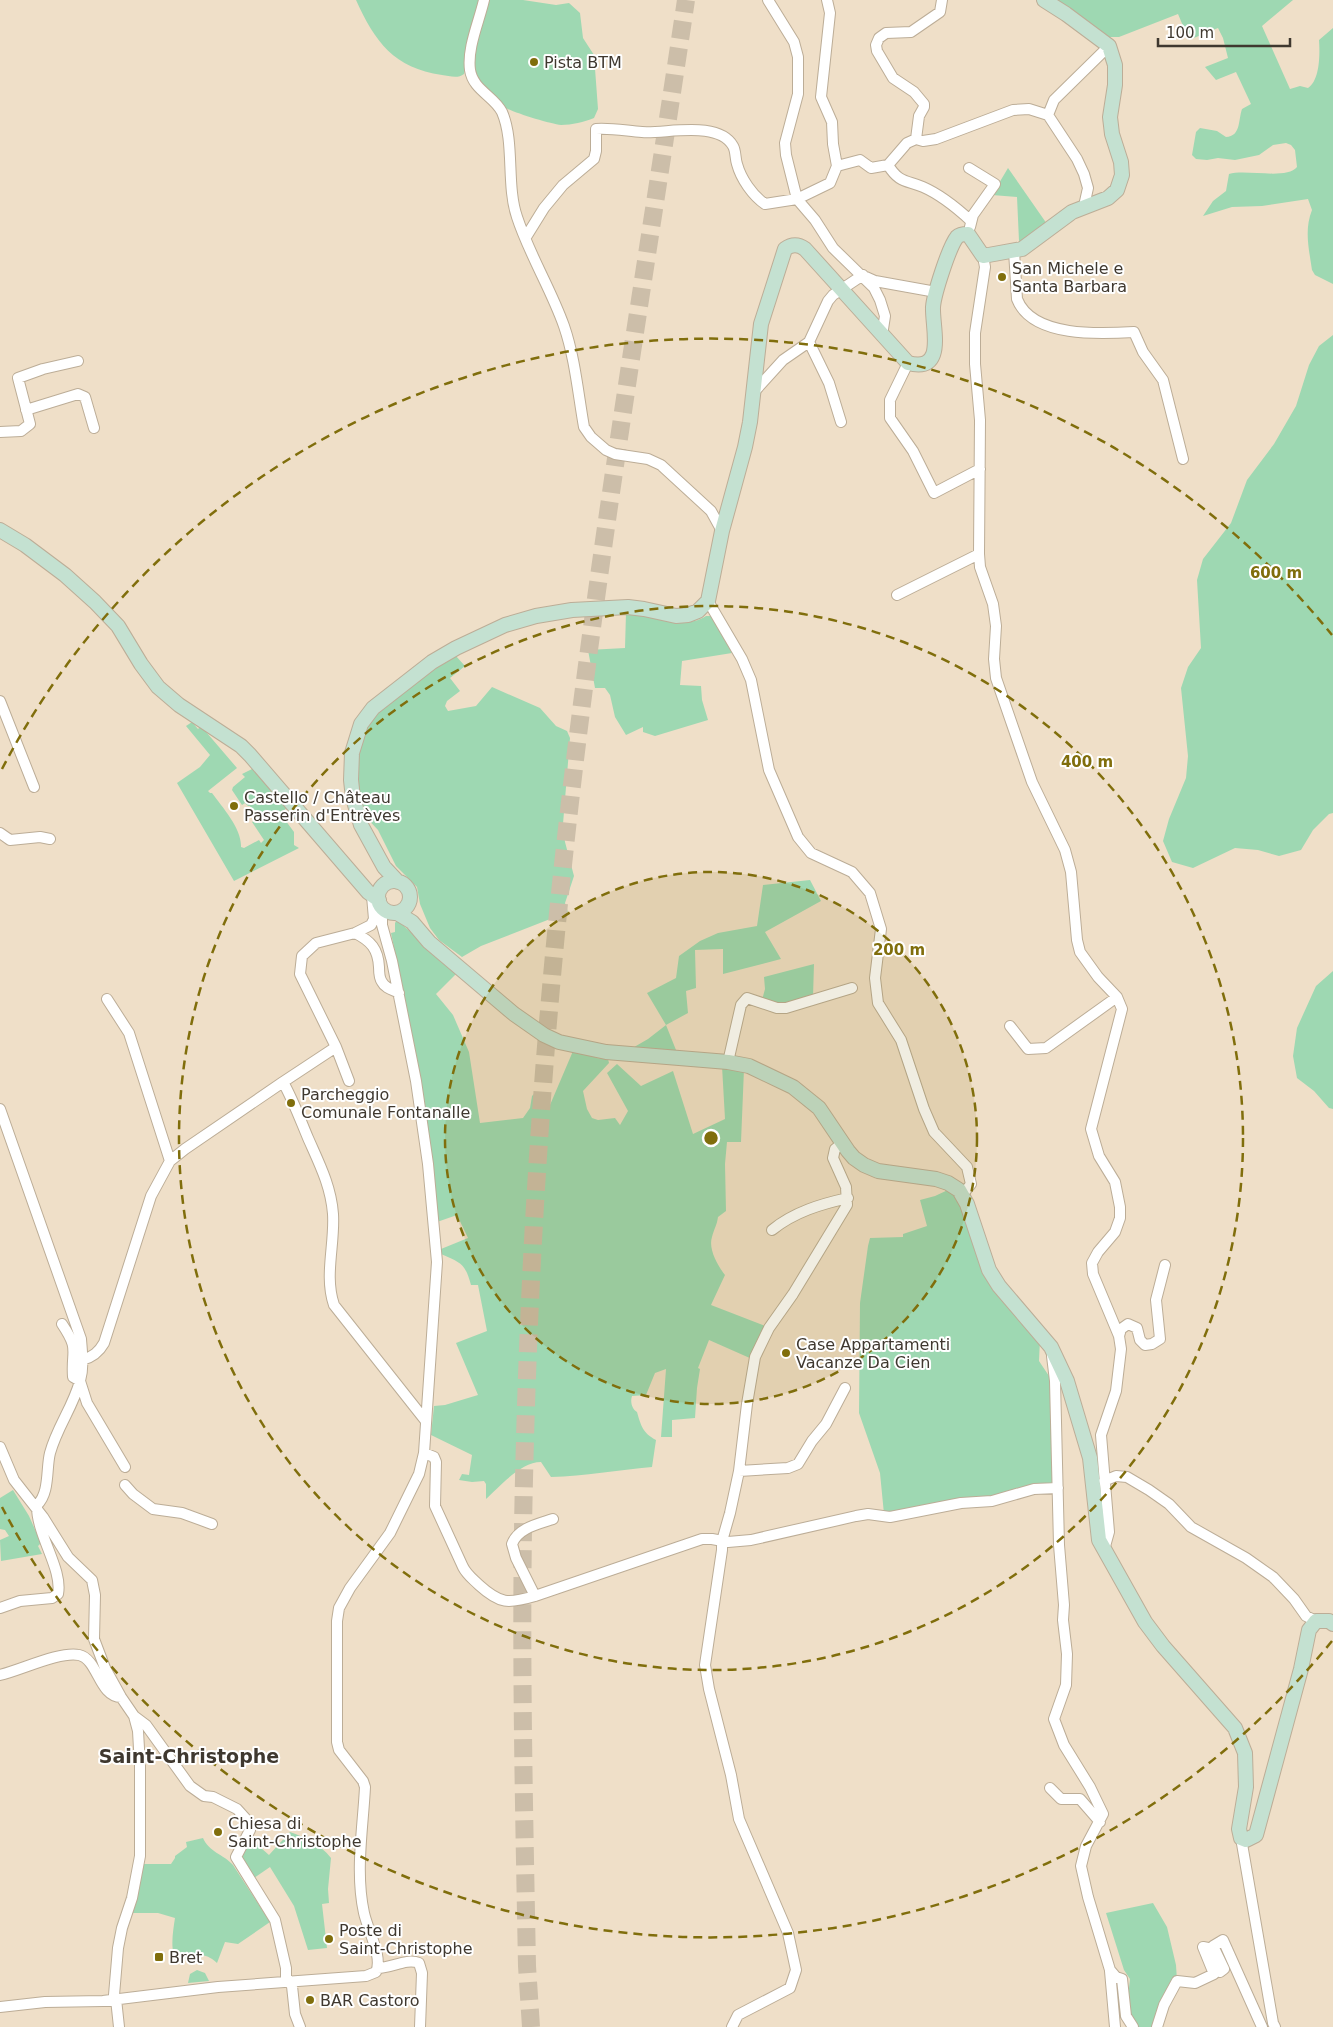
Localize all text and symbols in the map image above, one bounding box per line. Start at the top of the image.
scale bar [1158,15,1290,47]
text: 100 m [1166,24,1214,42]
place label: Pista BTM [544,53,622,72]
marker: Pista BTM [528,56,540,68]
place label: San Michele e Santa Barbara [1012,259,1127,296]
marker: San Michele e Santa Barbara [996,271,1008,283]
text: 600 m [1250,564,1302,582]
text: 400 m [1061,753,1113,771]
place label: Castello / Château Passerin d'Entrèves [244,788,400,825]
marker: Castello / Château Passerin d'Entrèves [228,800,240,812]
text: 200 m [873,941,925,959]
place label: Parcheggio Comunale Fontanalle [301,1085,470,1122]
marker: Parcheggio Comunale Fontanalle [285,1097,297,1109]
centre of rings [702,1129,720,1147]
place label: Case Appartamenti Vacanze Da Cien [796,1335,950,1372]
marker: Case Appartamenti Vacanze Da Cien [780,1347,792,1359]
district label: Saint-Christophe [99,1745,279,1767]
place label: Chiesa di Saint-Christophe [228,1814,361,1851]
marker: Chiesa di Saint-Christophe [212,1826,224,1838]
place label: Poste di Saint-Christophe [339,1921,472,1958]
marker: Poste di Saint-Christophe [323,1933,335,1945]
place label: Bret [169,1948,202,1967]
marker: Bret [153,1951,165,1963]
place label: BAR Castoro [320,1991,420,2010]
marker: BAR Castoro [304,1994,316,2006]

